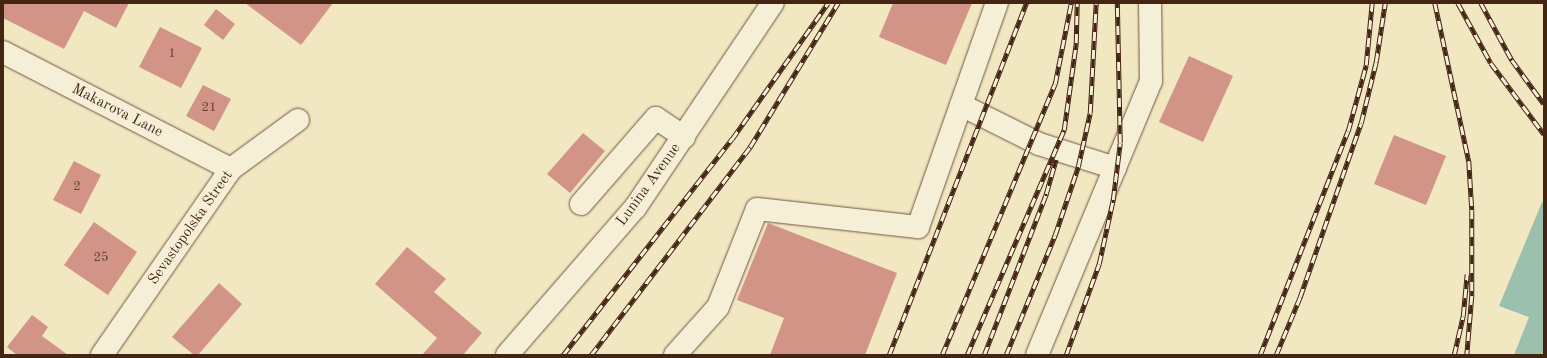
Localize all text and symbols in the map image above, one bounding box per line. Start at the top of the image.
house number: 1 [168,46,176,62]
street label: Makarova Lane [69,80,165,142]
house number: 21 [201,100,217,116]
street label: Lunina Avenue [613,140,685,230]
street label: Sevastopolska Street [145,167,237,289]
house number: 2 [73,179,81,195]
house number: 25 [93,250,109,266]

